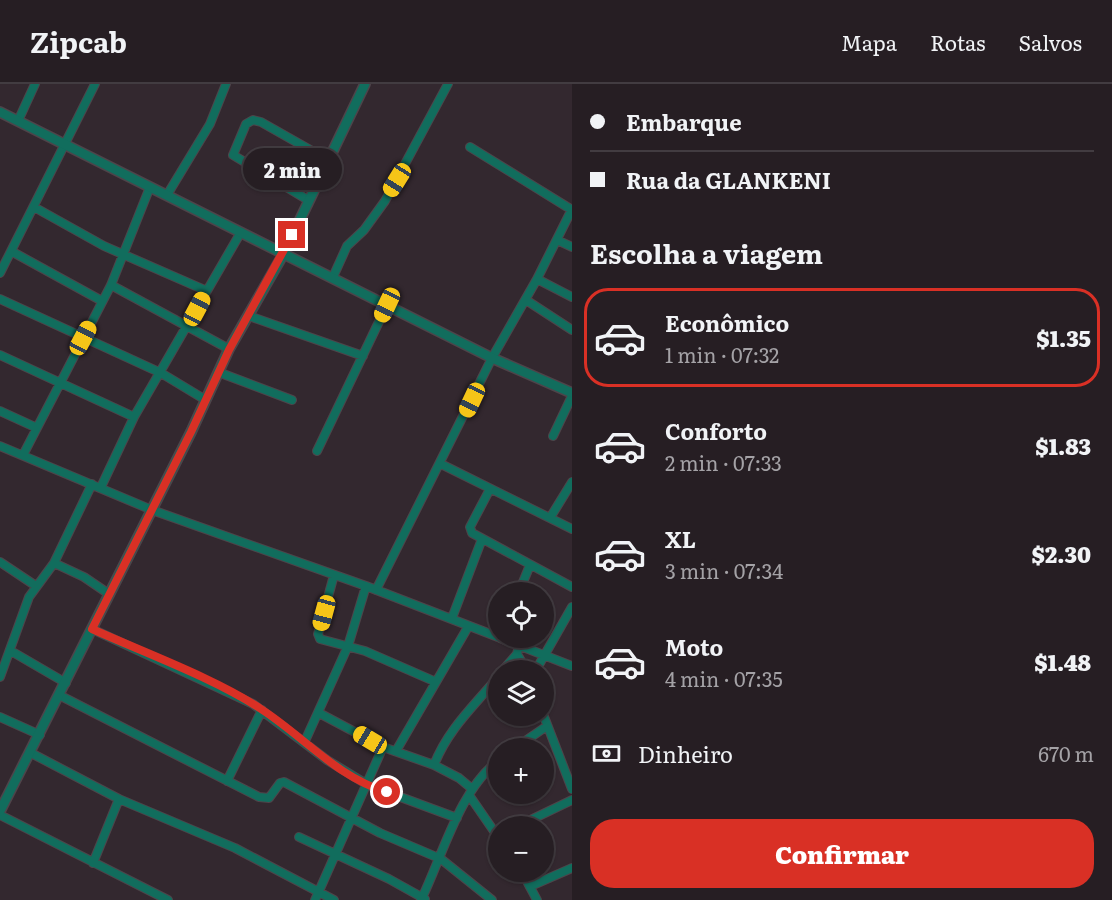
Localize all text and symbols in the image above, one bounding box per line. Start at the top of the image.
text: Zipcab [30,20,127,62]
text: Mapa [841,26,897,57]
text: Rotas [930,26,986,57]
text: Salvos [1019,26,1082,57]
text: Embarque [626,105,742,138]
callout: 2 min [242,148,342,190]
text: 2 min [264,154,321,184]
car [380,160,414,200]
text: Rua da GLANKENI [626,163,831,196]
route end [278,221,305,248]
text: Escolha a viagem [590,232,823,272]
car [371,285,403,325]
car [181,289,213,329]
text: Econômico [665,306,789,339]
icon: car [593,311,647,365]
car [67,318,99,358]
text: $1.35 [1036,321,1091,354]
text: 1 min · 07:32 [665,339,779,369]
car [456,380,488,420]
text: Conforto [665,414,767,447]
icon: car [593,419,647,473]
text: $1.83 [1035,429,1091,462]
text: 2 min · 07:33 [665,447,782,477]
text: XL [665,522,696,555]
icon: car [593,527,647,581]
text: $2.30 [1032,537,1091,570]
text: 3 min · 07:34 [665,555,783,585]
map controls [488,582,554,882]
button: locate [488,582,554,648]
car [311,593,337,633]
text: Moto [665,630,723,663]
icon: car [593,635,647,689]
text: $1.48 [1034,645,1091,678]
button: layers [488,660,554,726]
text: 4 min · 07:35 [665,663,783,693]
car [350,723,390,757]
icon: cash [590,737,623,770]
text: Dinheiro [638,737,733,770]
button: + [488,738,554,804]
text: 670 m [1038,738,1094,768]
route start [373,778,400,805]
button: − [488,816,554,882]
button: Confirmar [590,819,1094,888]

